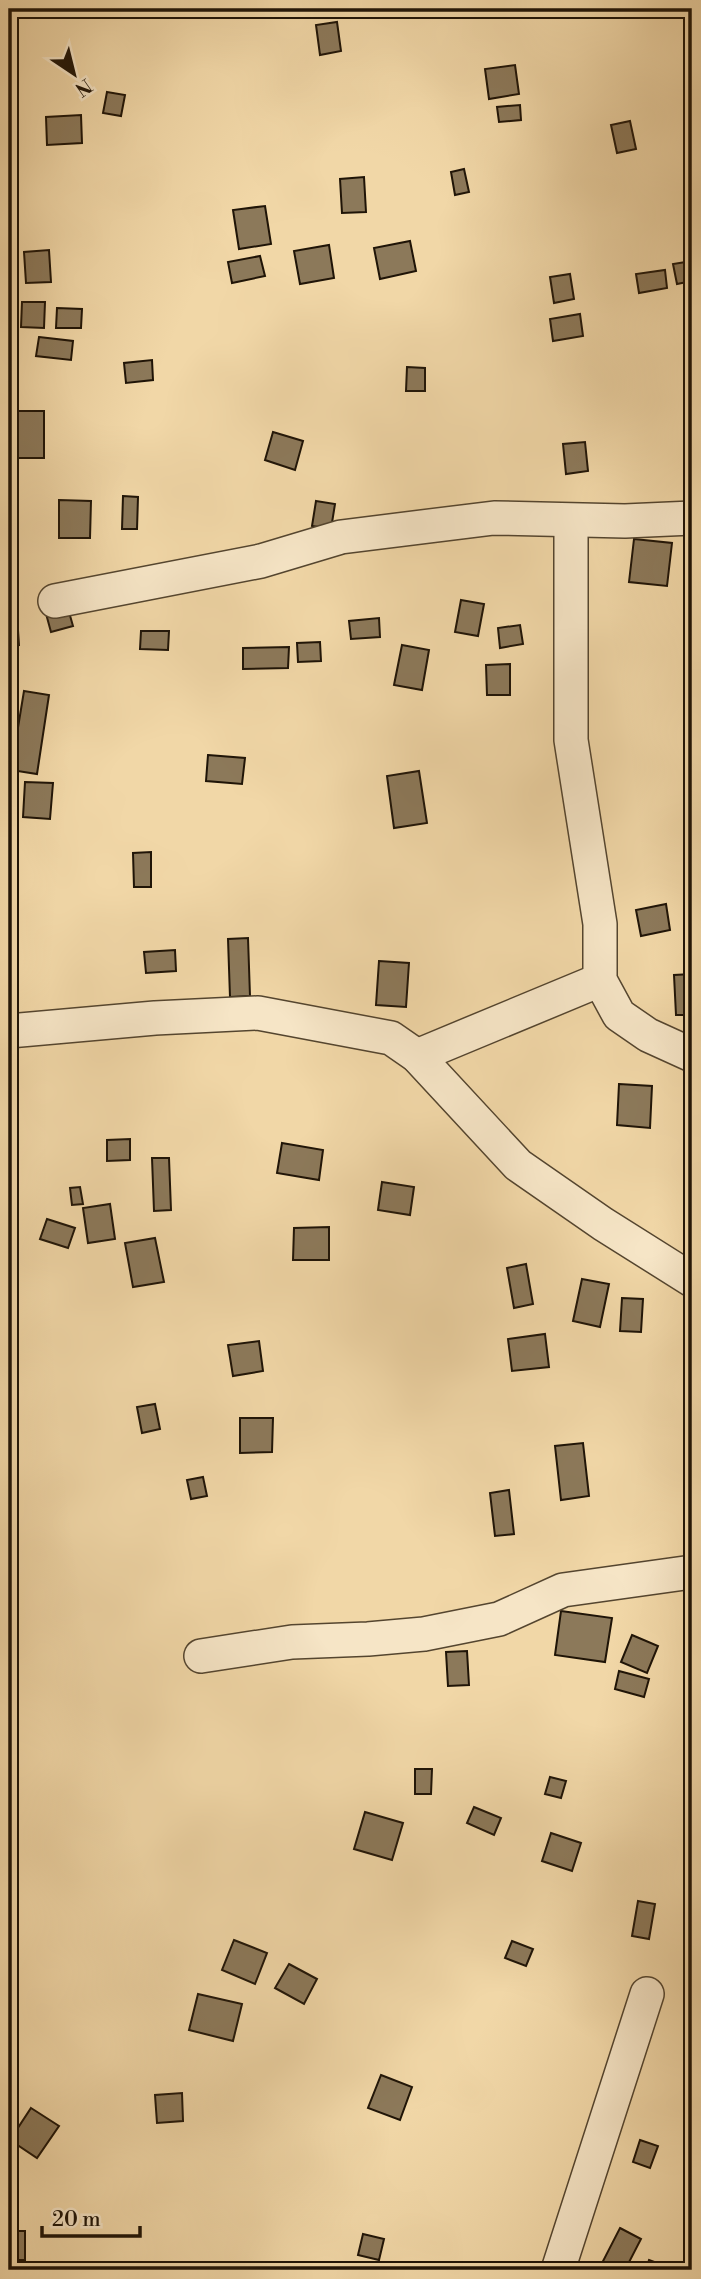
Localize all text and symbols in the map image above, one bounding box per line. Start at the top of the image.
north arrow [38,38,108,108]
text: N [70,73,96,101]
scale bar [42,2195,140,2239]
text: 20 m [52,2207,101,2233]

